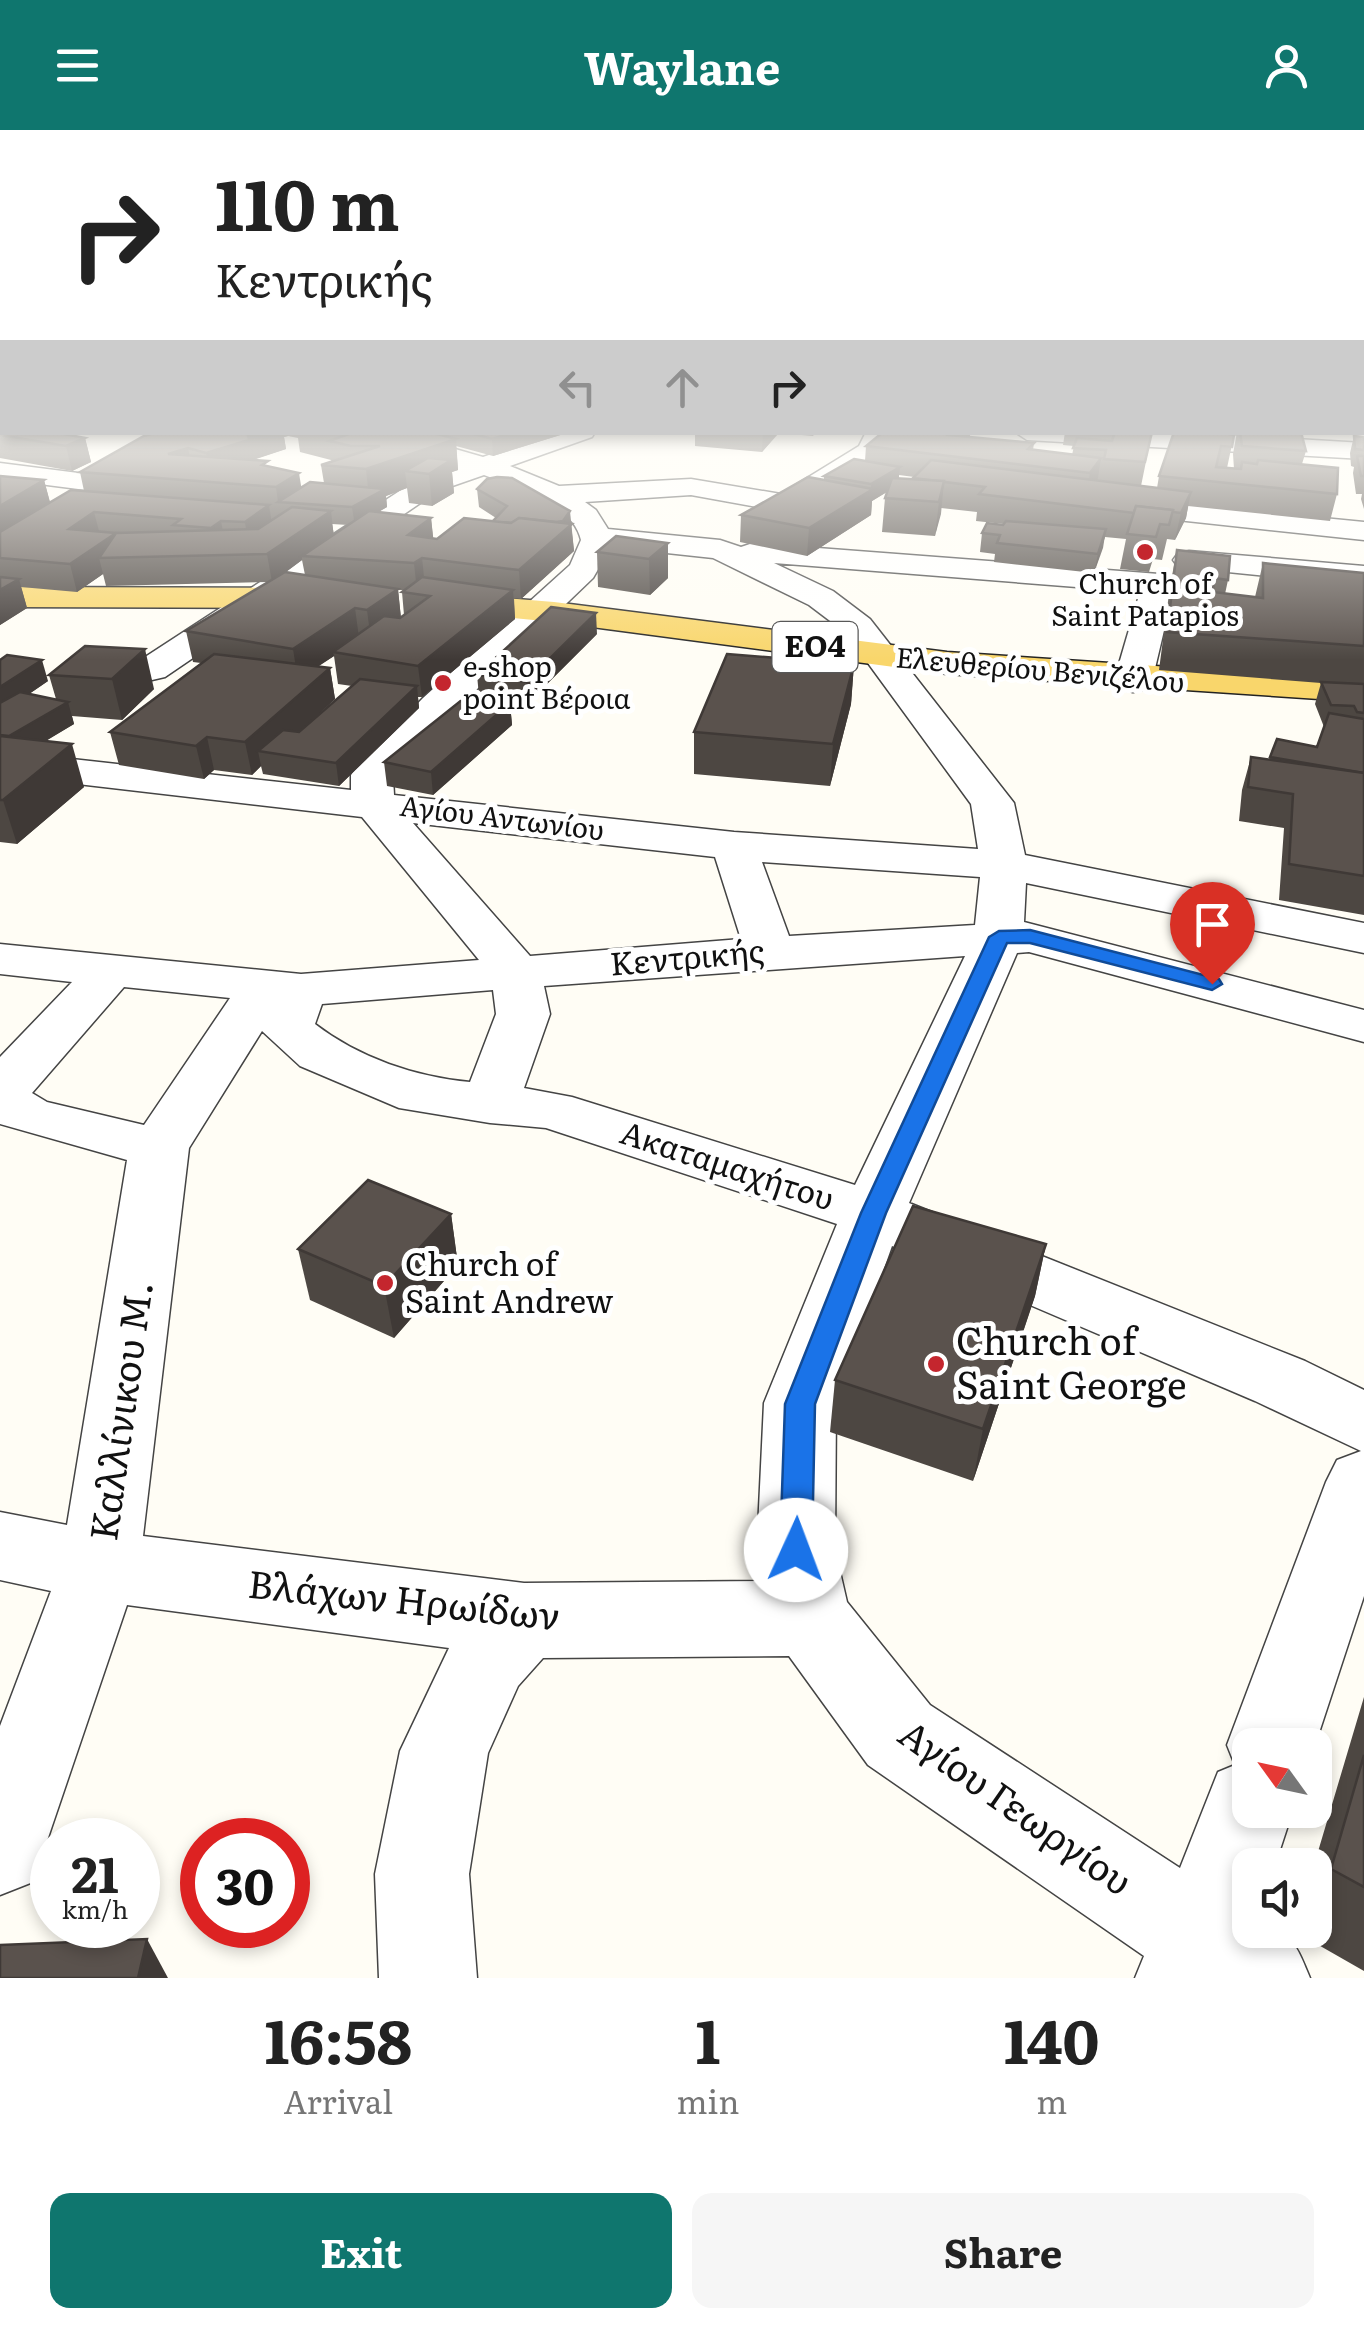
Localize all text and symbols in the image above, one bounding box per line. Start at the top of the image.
text: Waylane [584,32,780,99]
icon: menu [50,38,105,93]
icon: person [1259,38,1314,93]
text: 110 m [215,149,400,253]
icon: right [50,170,180,300]
text: Κεντρικής [215,244,433,311]
icon: left [550,360,605,415]
icon: ahead [655,360,710,415]
icon: right [760,360,815,415]
marker: Church of Saint Patapios [1134,541,1156,563]
place label: Church of Saint Patapios [1051,561,1239,635]
road number: ΕΟ4 [772,622,858,672]
street label: Ελευθερίου Βενιζέλου [894,634,1186,702]
place label: e-shop point Βέροια [463,644,631,718]
marker: e-shop point Βέροια [432,672,454,694]
street label: Αγίου Αντωνίου [398,783,607,849]
pin [1170,882,1255,985]
icon: arrive [1185,897,1240,952]
street label: Κεντρικής [608,924,766,986]
street label: Ακαταμαχήτου [615,1106,841,1220]
place label: Church of Saint Andrew [405,1238,614,1323]
marker: Church of Saint Andrew [374,1272,396,1294]
street label: Καλλίνικου Μ. [72,1277,165,1544]
place label: Church of Saint George [956,1310,1187,1411]
marker: Church of Saint George [925,1353,947,1375]
position arrow [744,1498,848,1602]
street label: Βλάχων Ηρωίδων [246,1553,563,1642]
street label: Αγίου Γεωργίου [889,1703,1145,1907]
north arrow [1232,1728,1332,1828]
map controls [1232,1728,1332,1948]
speed limit sign: 30 [180,1818,310,1948]
text: 21 [71,1834,119,1908]
button: sound [1232,1848,1332,1948]
text: km/h [62,1890,128,1927]
text: 16:58 [264,1993,412,2082]
text: 1 [696,1993,720,2082]
text: 140 [1004,1993,1100,2082]
text: Arrival [284,2076,393,2124]
text: min [676,2076,739,2124]
text: m [1036,2076,1067,2124]
button: Exit [50,2193,672,2308]
button: Share [692,2193,1314,2308]

